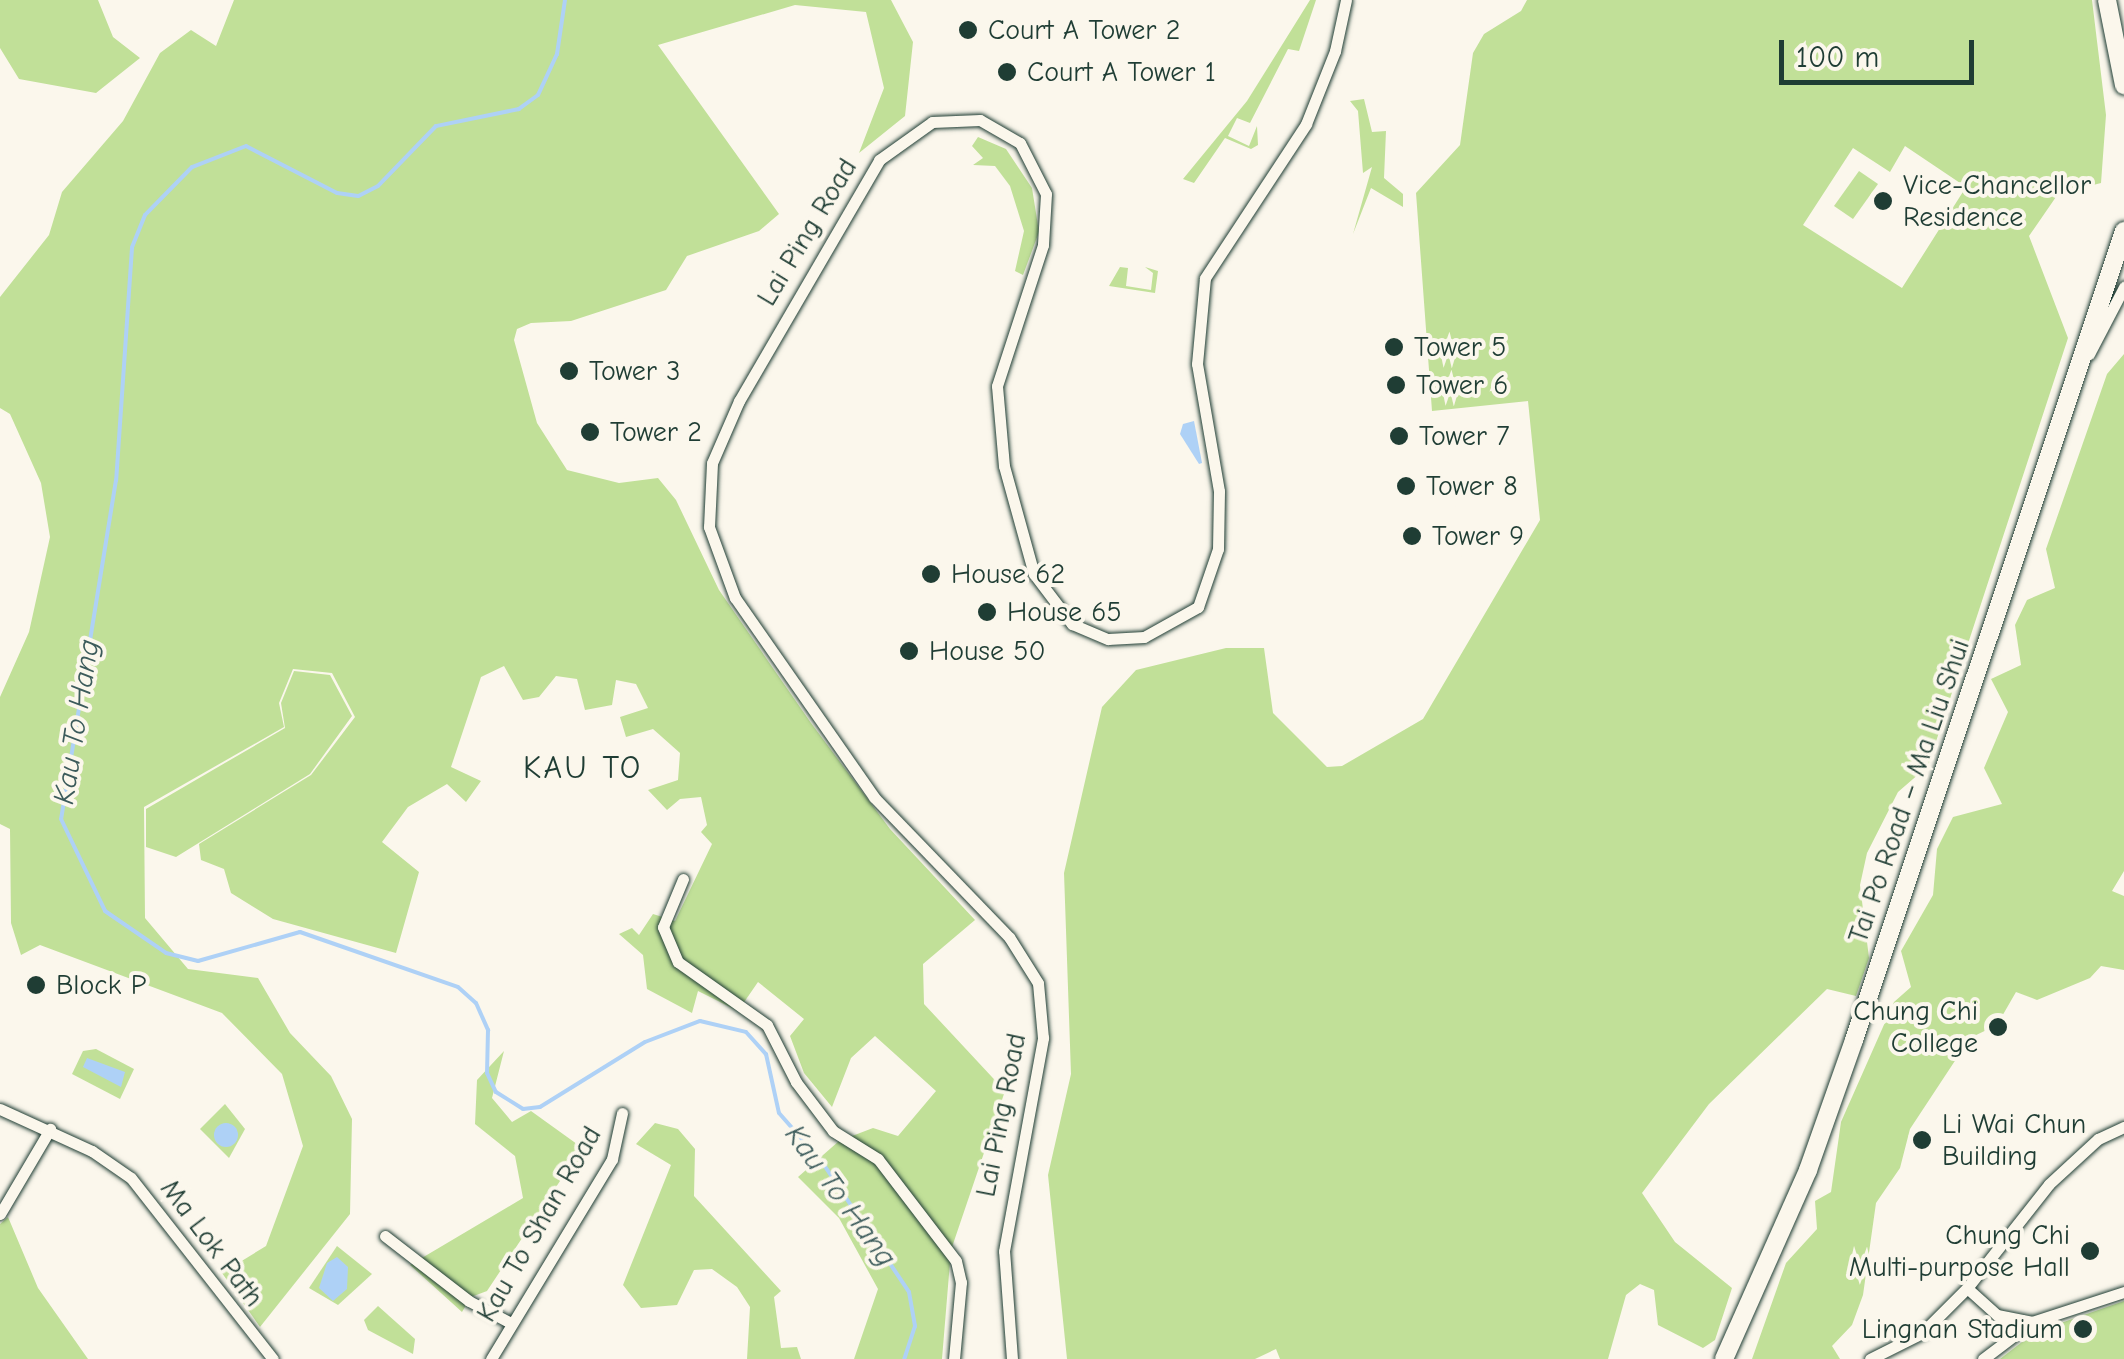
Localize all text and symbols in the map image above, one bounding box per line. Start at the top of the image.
place label: Court A Tower 2 [988,13,1180,47]
marker: Court A Tower 2 [957,19,979,41]
scale bar [1784,20,1979,82]
text: 100 m [1796,40,1879,75]
place label: Court A Tower 1 [1027,55,1216,89]
marker: Court A Tower 1 [996,61,1018,83]
street label: Lai Ping Road [750,152,864,312]
place label: Vice-Chancellor Residence [1903,168,2091,234]
marker: Vice-Chancellor Residence [1872,190,1894,212]
place label: Tower 5 [1414,330,1507,364]
marker: Tower 5 [1383,336,1405,358]
place label: Tower 3 [589,354,681,388]
marker: Tower 3 [558,360,580,382]
place label: Tower 6 [1416,368,1509,402]
marker: Tower 6 [1385,374,1407,396]
place label: Tower 2 [610,415,702,449]
place label: Tower 7 [1419,419,1510,453]
marker: Tower 2 [579,421,601,443]
marker: Tower 7 [1388,425,1410,447]
place label: Tower 8 [1426,469,1518,503]
marker: Tower 8 [1395,475,1417,497]
place label: Tower 9 [1432,519,1524,553]
marker: Tower 9 [1401,525,1423,547]
place label: House 62 [951,557,1065,591]
marker: House 62 [920,563,942,585]
place label: House 65 [1007,595,1122,629]
marker: House 65 [976,601,998,623]
place label: House 50 [929,634,1046,668]
street label: Tai Po Road – Ma Liu Shui [1841,635,1977,947]
water label: Kau To Hang [46,637,108,807]
marker: House 50 [898,640,920,662]
district label: KAU TO [523,749,643,787]
place label: Block P [56,968,146,1002]
marker: Block P [25,974,47,996]
place label: Chung Chi College [1853,994,1978,1060]
marker: Chung Chi College [1987,1016,2009,1038]
street label: Lai Ping Road [969,1030,1033,1200]
place label: Li Wai Chun Building [1942,1107,2086,1173]
water label: Kau To Hang [777,1118,903,1274]
street label: Kau To Shan Road [469,1120,609,1328]
marker: Li Wai Chun Building [1911,1129,1933,1151]
street label: Ma Lok Path [153,1173,271,1313]
place label: Chung Chi Multi-purpose Hall [1849,1218,2070,1284]
marker: Chung Chi Multi-purpose Hall [2079,1240,2101,1262]
place label: Lingnan Stadium [1862,1312,2063,1346]
marker: Lingnan Stadium [2072,1318,2094,1340]

